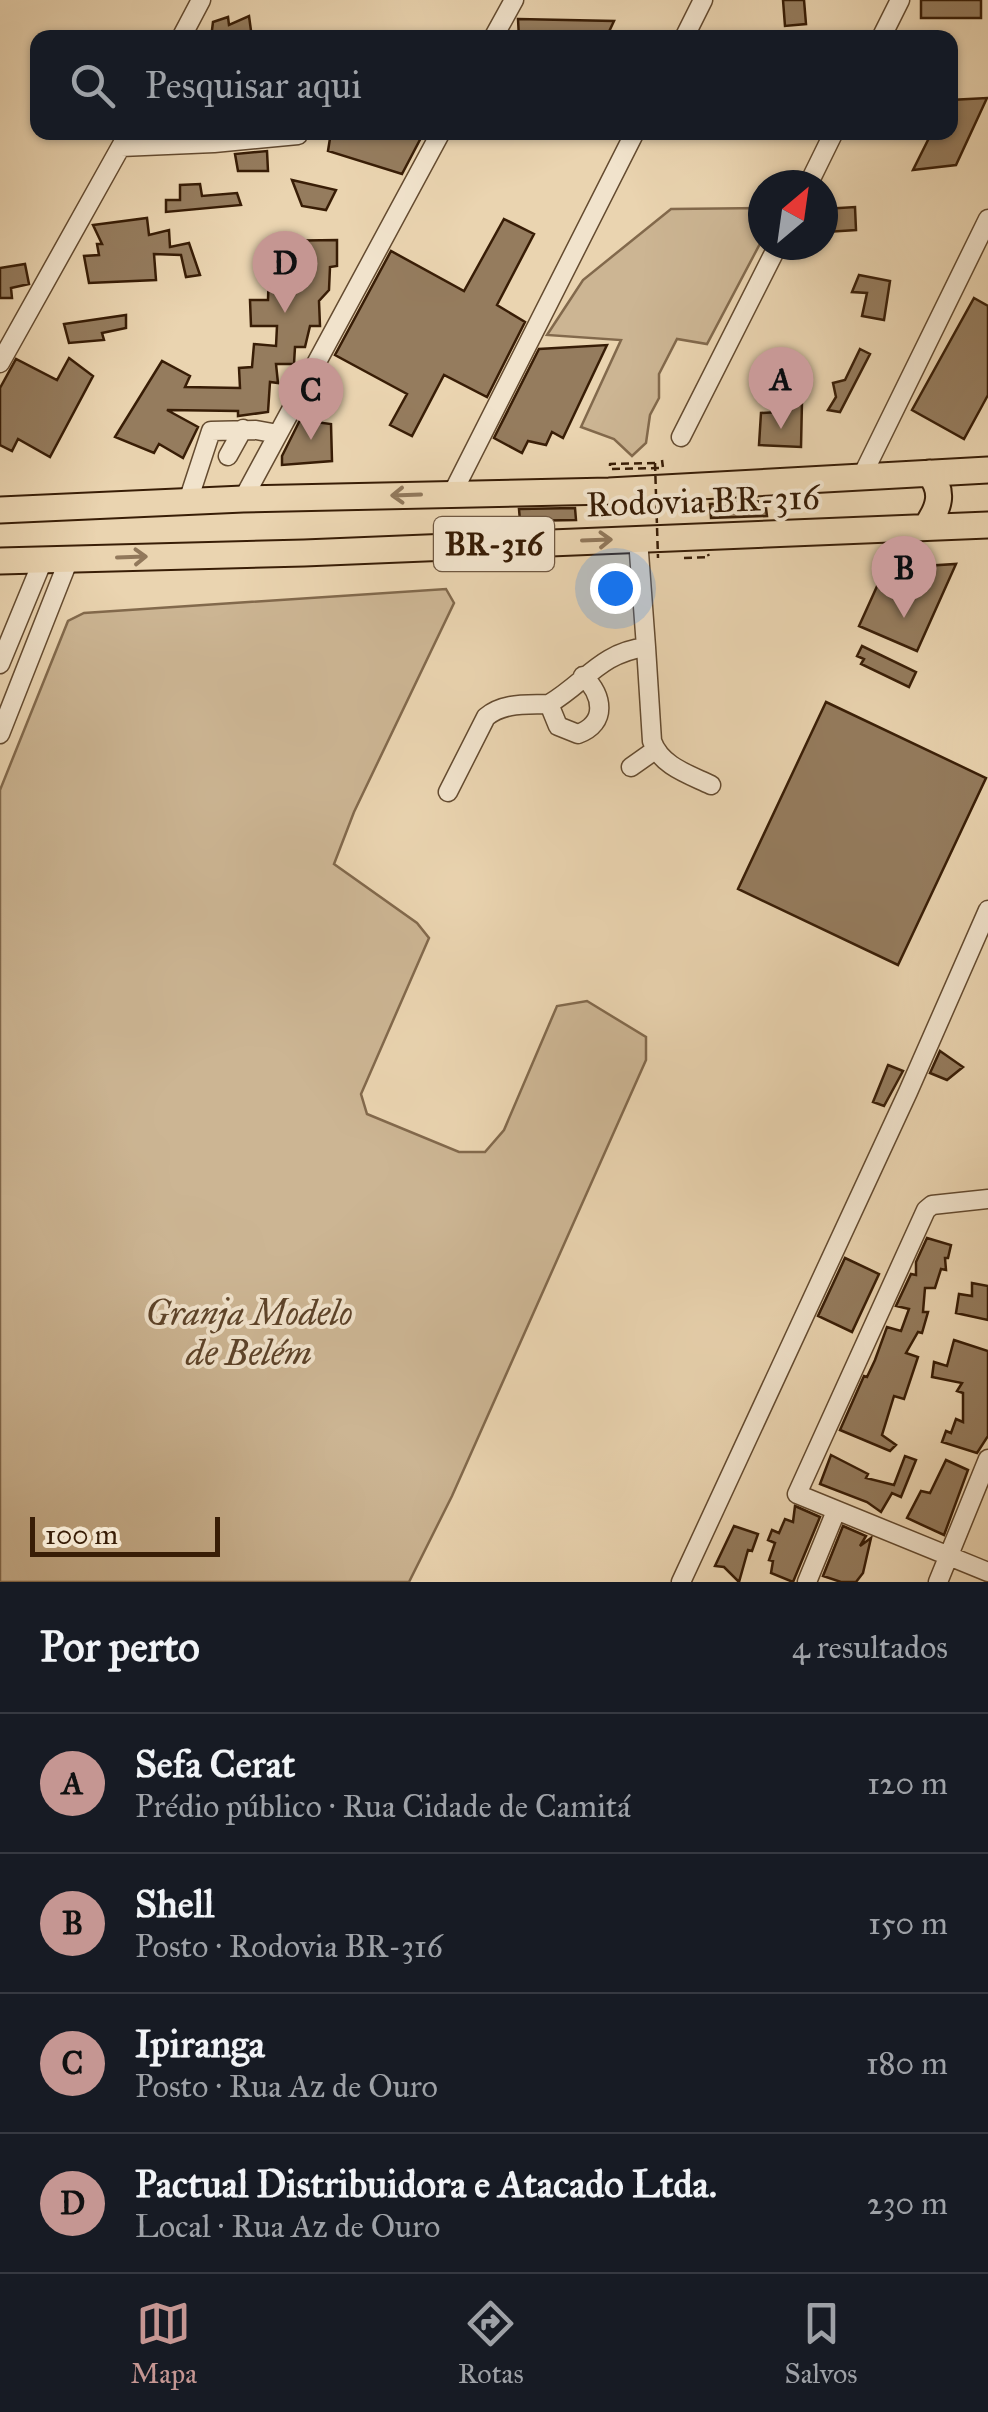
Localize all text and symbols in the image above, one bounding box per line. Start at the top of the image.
search box [30,30,958,140]
icon: search [65,58,120,113]
text: Pesquisar aqui [145,62,362,108]
north arrow [748,170,838,260]
pin: D [252,230,318,313]
pin: A [748,346,814,429]
pin: C [278,358,344,440]
street label: Rodovia BR-316 [585,475,822,527]
one-way arrow [391,486,423,505]
road number: BR-316 [434,517,554,571]
one-way arrow [581,531,613,550]
pin: B [872,536,936,618]
one-way arrow [116,547,148,566]
your location [590,563,641,614]
park label: Granja Modelo de Belém [145,1292,353,1375]
scale bar [30,1512,220,1556]
text: 100 m [45,1517,118,1552]
text: Por perto [40,1621,200,1673]
text: 4 resultados [792,1628,948,1667]
text: Sefa Cerat [135,1741,295,1787]
text: A [62,1764,83,1803]
text: 120 m [867,1764,948,1803]
text: Prédio público · Rua Cidade de Camitá [135,1787,631,1826]
text: Shell [135,1881,214,1927]
text: B [62,1904,83,1943]
text: 150 m [868,1904,948,1943]
text: Posto · Rodovia BR-316 [135,1927,443,1966]
text: Ipiranga [135,2021,265,2067]
text: C [62,2044,83,2083]
text: 180 m [866,2044,948,2083]
text: Posto · Rua Az de Ouro [135,2067,438,2106]
text: Pactual Distribuidora e Atacado Ltda. [135,2161,717,2207]
text: D [60,2184,85,2223]
text: 230 m [867,2184,948,2223]
text: Local · Rua Az de Ouro [135,2207,440,2246]
tab: Mapa [130,2296,197,2391]
tab: Rotas [458,2296,524,2391]
tab: Salvos [785,2296,858,2391]

